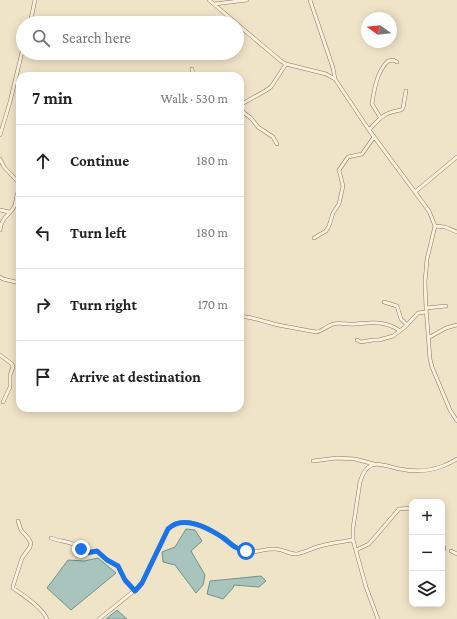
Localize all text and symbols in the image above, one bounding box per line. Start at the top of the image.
north arrow [361,12,397,48]
search box [16,16,244,60]
icon: search [30,27,52,49]
text: Search here [62,30,131,46]
text: 7 min [32,89,73,108]
text: Walk · 530 m [161,91,228,106]
icon: ahead [32,150,54,172]
text: Continue [70,153,129,169]
text: 180 m [196,153,228,168]
icon: left [32,222,54,244]
text: Turn left [70,225,126,241]
text: 180 m [196,225,228,240]
icon: right [32,294,54,316]
text: Turn right [70,297,137,313]
text: 170 m [198,297,228,312]
icon: arrive [32,366,54,388]
text: Arrive at destination [70,369,201,385]
map controls [409,499,445,607]
button: + [409,499,445,535]
button: − [409,535,445,571]
route end [72,540,90,558]
route start [237,542,255,560]
button: layers [409,571,445,607]

